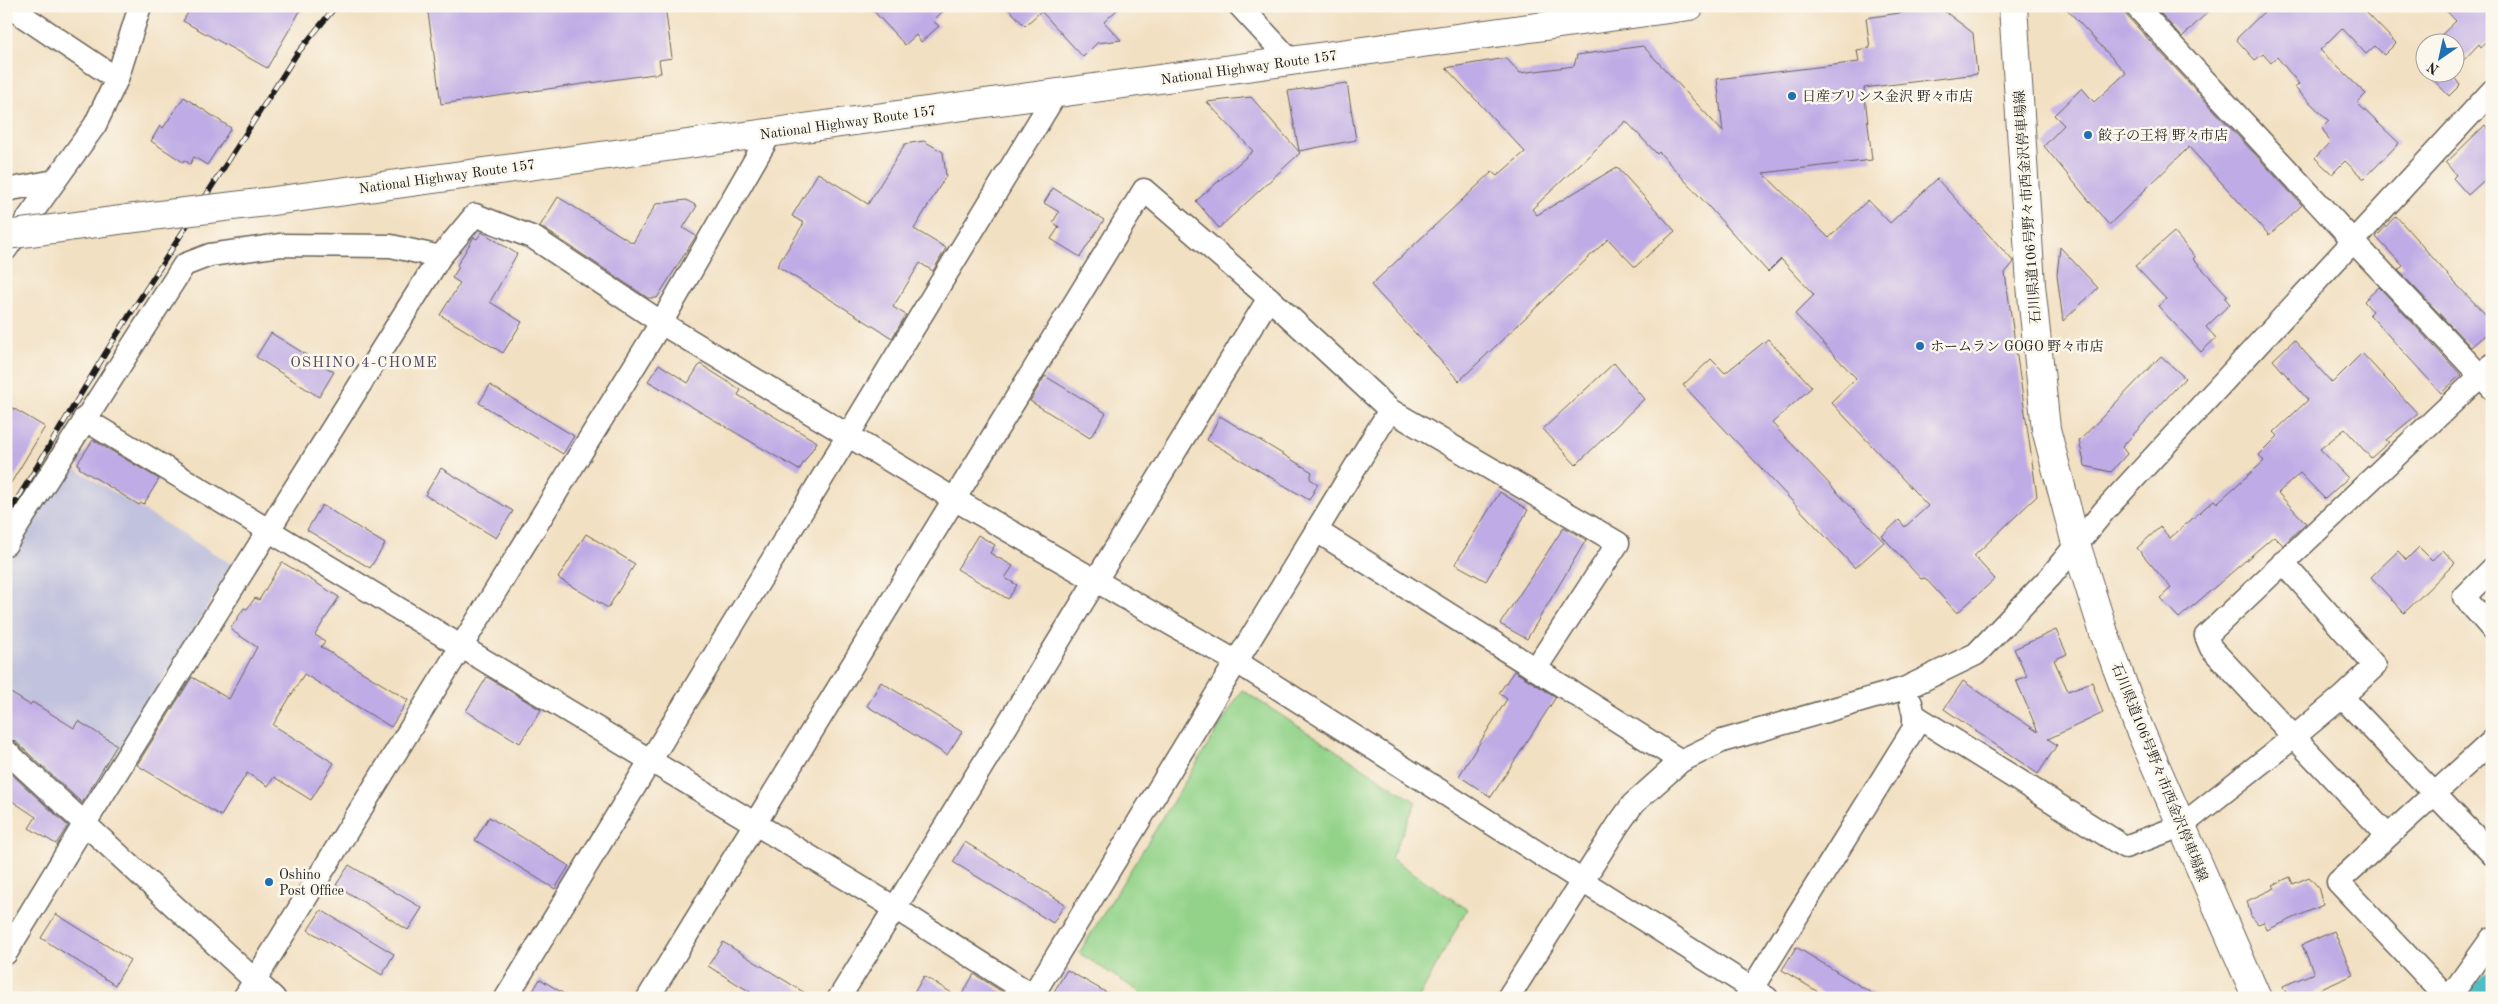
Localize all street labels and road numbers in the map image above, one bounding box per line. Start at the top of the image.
street label: National Highway Route 157 [1160,49,1338,87]
street label: 石川県道106号野々市西金沢停車場線 [2012,90,2043,324]
street label: National Highway Route 157 [759,104,937,142]
street label: National Highway Route 157 [358,158,536,196]
street label: 石川県道106号野々市西金沢停車場線 [2109,661,2210,884]

